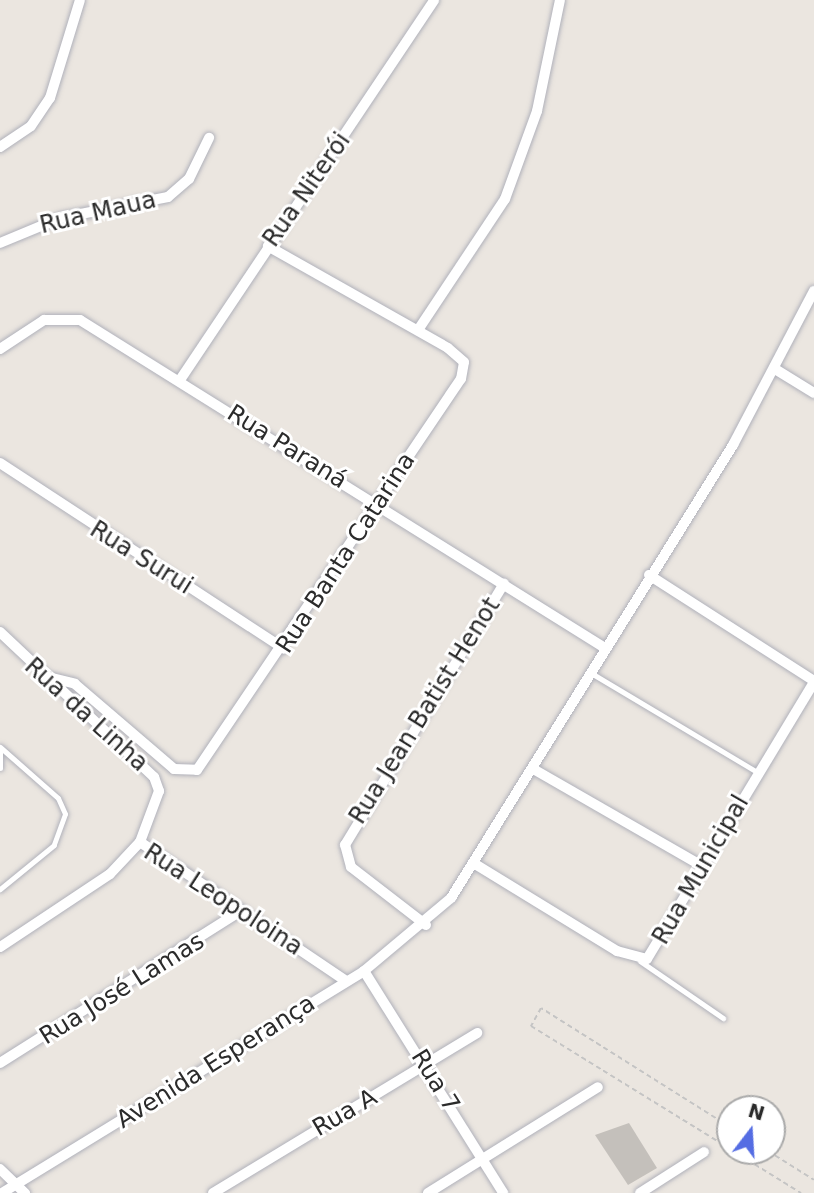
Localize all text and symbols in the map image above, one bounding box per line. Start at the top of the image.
street label: Rua Niterói [257,127,357,253]
street label: Rua Maua [37,186,159,240]
street label: Rua Paraná [222,399,352,495]
street label: Rua Banta Catarina [270,447,422,659]
street label: Rua Surui [84,515,198,601]
street label: Rua Jean Batist Henot [344,593,506,829]
street label: Rua da Linha [18,652,154,778]
street label: Rua Municipal [647,790,755,950]
street label: Rua Leopoloina [138,838,308,962]
street label: Rua José Lamas [34,927,210,1051]
street label: Avenida Esperança [111,989,321,1135]
street label: Rua 7 [405,1044,465,1118]
street label: Rua A [308,1083,382,1143]
north arrow [716,1095,786,1165]
text: N [746,1099,767,1125]

